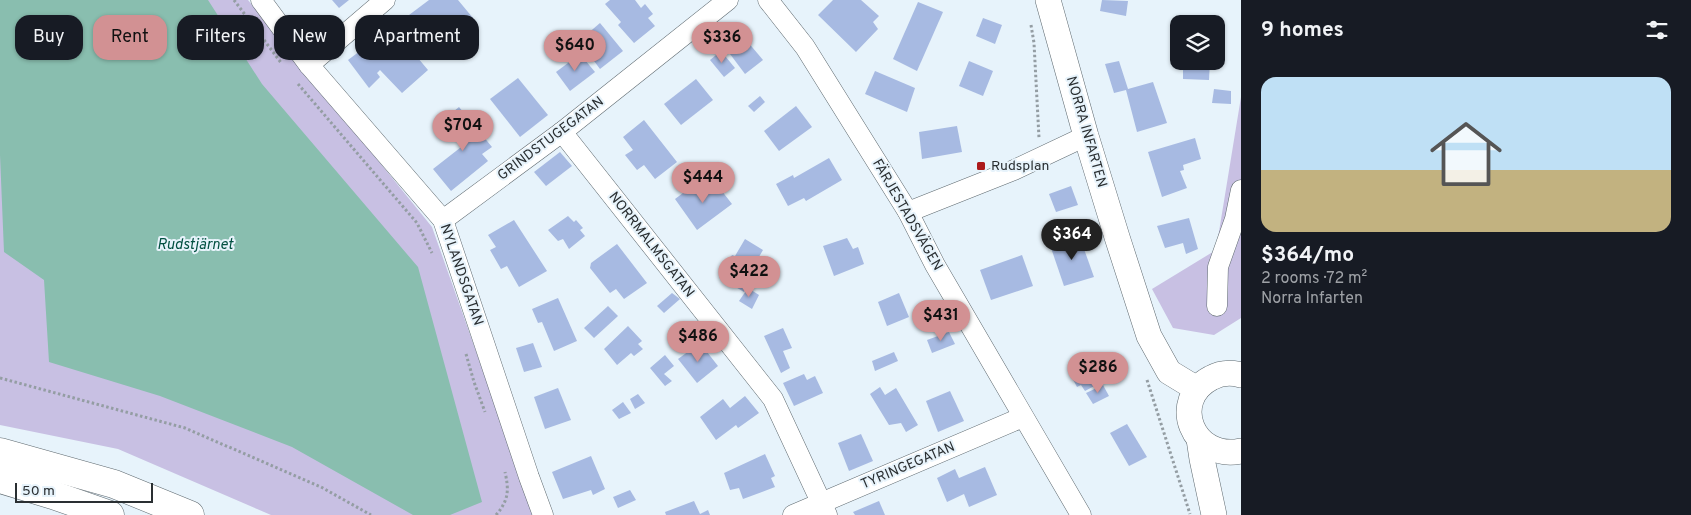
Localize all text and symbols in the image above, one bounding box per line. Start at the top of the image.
chip: Buy [15,15,83,60]
chip: Rent [93,15,167,60]
chip: Filters [177,15,264,60]
chip: New [274,15,345,60]
chip: Apartment [355,15,479,60]
map controls [1170,15,1225,70]
button: layers [1170,15,1225,70]
icon: filters [1643,16,1671,44]
text: 9 homes [1261,17,1344,44]
pin: $336 [692,22,752,64]
text: $336 [703,28,741,48]
pin: $640 [545,30,605,72]
text: $640 [555,36,595,56]
street label: NORRA INFARTEN [1062,74,1110,190]
street label: GRINDSTUGEGATAN [494,93,608,185]
icon: home [1421,109,1511,199]
pin: $704 [433,110,493,152]
text: $704 [443,116,483,136]
street label: FÄRJESTADSVÄGEN [868,156,947,274]
place label: Rudsplan [991,158,1049,175]
marker: Rudsplan [975,160,987,172]
pin: $444 [673,162,733,204]
text: $444 [683,168,723,188]
street label: NORRMALMSGATAN [605,189,697,301]
pin: $364 [1042,218,1102,261]
street label: NYLANDSGATAN [436,222,486,328]
text: $364 [1052,225,1092,245]
water label: Rudstjärnet [157,236,234,255]
text: $364/mo [1261,242,1354,269]
pin: $422 [719,256,779,298]
text: $422 [729,262,769,282]
text: 2 rooms · 72 m² [1261,269,1367,289]
text: Norra Infarten [1261,289,1363,309]
pin: $431 [911,300,971,342]
text: $431 [923,306,959,326]
pin: $486 [668,320,728,363]
text: $486 [678,327,718,347]
pin: $286 [1068,352,1128,394]
text: $286 [1078,358,1118,378]
street label: TYRINGEGATAN [858,439,958,493]
scale bar [15,480,152,503]
text: 50 m [22,483,55,500]

